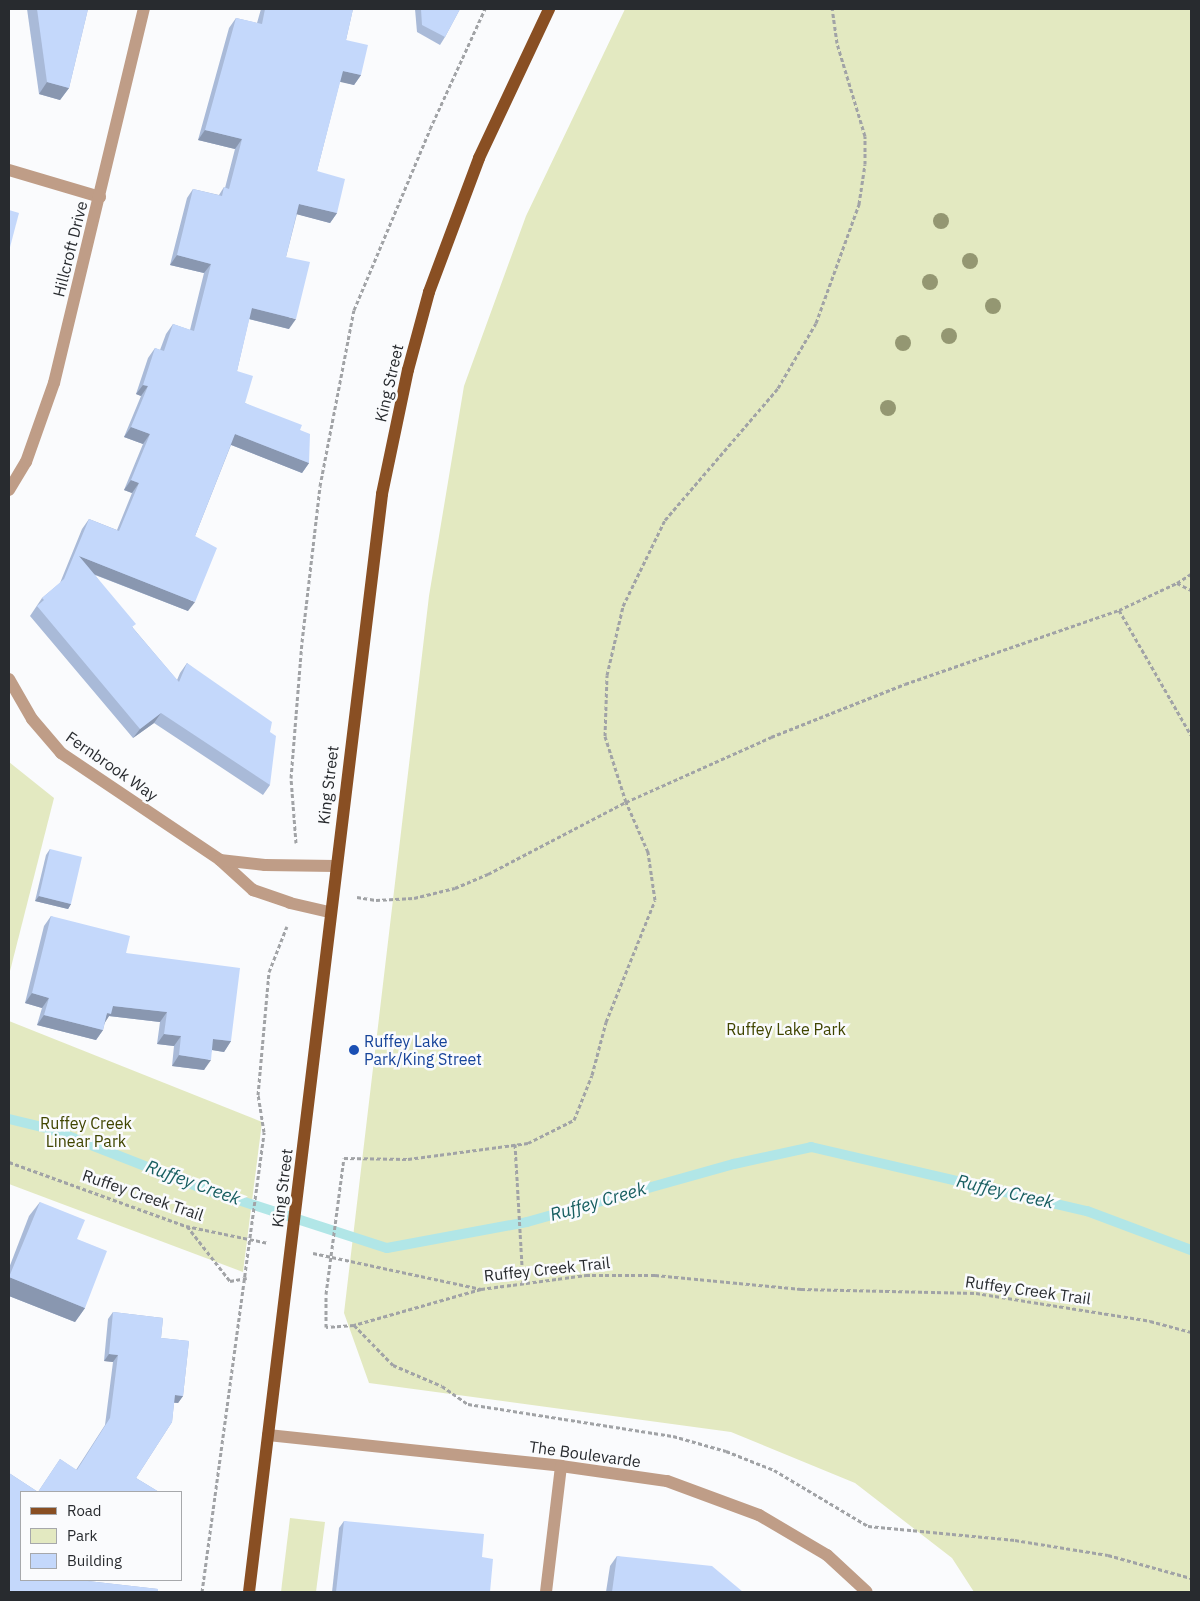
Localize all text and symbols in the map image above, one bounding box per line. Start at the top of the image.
street label: Hillcroft Drive [49,199,91,299]
street label: King Street [371,342,407,424]
street label: Fernbrook Way [62,727,162,805]
street label: King Street [314,744,342,826]
park label: Ruffey Lake Park [726,1019,846,1039]
place label: Ruffey Lake Park/King Street [364,1031,482,1069]
marker: Ruffey Lake Park/King Street [348,1044,360,1056]
park label: Ruffey Creek Linear Park [40,1113,132,1151]
street label: King Street [268,1147,296,1229]
water label: Ruffey Creek [143,1156,243,1210]
street label: Ruffey Creek Trail [80,1165,206,1225]
water label: Ruffey Creek [954,1170,1056,1214]
water label: Ruffey Creek [547,1178,649,1226]
street label: Ruffey Creek Trail [483,1253,611,1285]
street label: Ruffey Creek Trail [964,1272,1092,1308]
street label: The Boulevarde [528,1437,642,1471]
legend [20,1491,182,1581]
text: Road [67,1501,102,1520]
text: Park [67,1526,97,1545]
text: Building [67,1551,122,1570]

